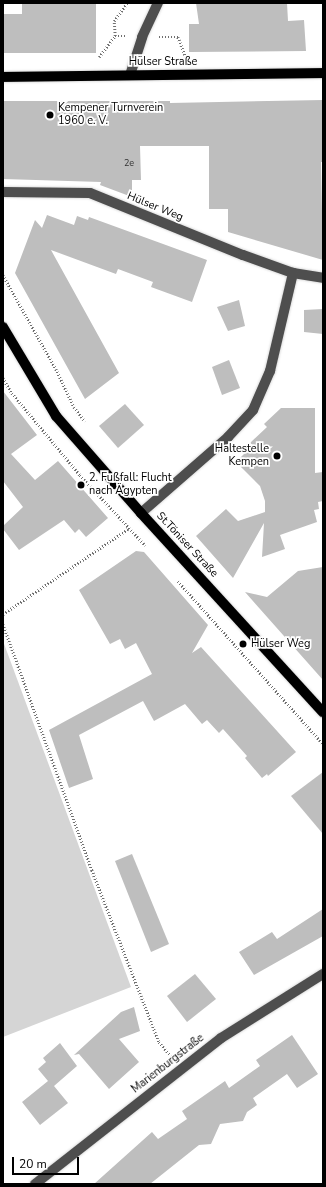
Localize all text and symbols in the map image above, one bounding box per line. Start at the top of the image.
street label: Hülser Straße [129,55,197,69]
place label: Kempener Turnverein 1960 e. V. [58,102,163,128]
marker: Kempener Turnverein 1960 e. V. [45,110,55,120]
house number: 2e [124,158,134,168]
street label: Hülser Weg [125,190,185,224]
place label: Haltestelle Kempen [215,443,269,469]
marker: Haltestelle Kempen [272,451,282,461]
place label: 2. Fußfall: Flucht nach Ägypten [89,472,172,498]
marker: 2. Fußfall: Flucht nach Ägypten [76,480,86,490]
street label: St.Töniser Straße [153,510,221,580]
place label: Hülser Weg [251,637,310,651]
marker: Hülser Weg [238,639,248,649]
street label: Marienburgstraße [129,1032,207,1096]
scale bar [14,1149,81,1175]
text: 20 m [19,1156,47,1172]

